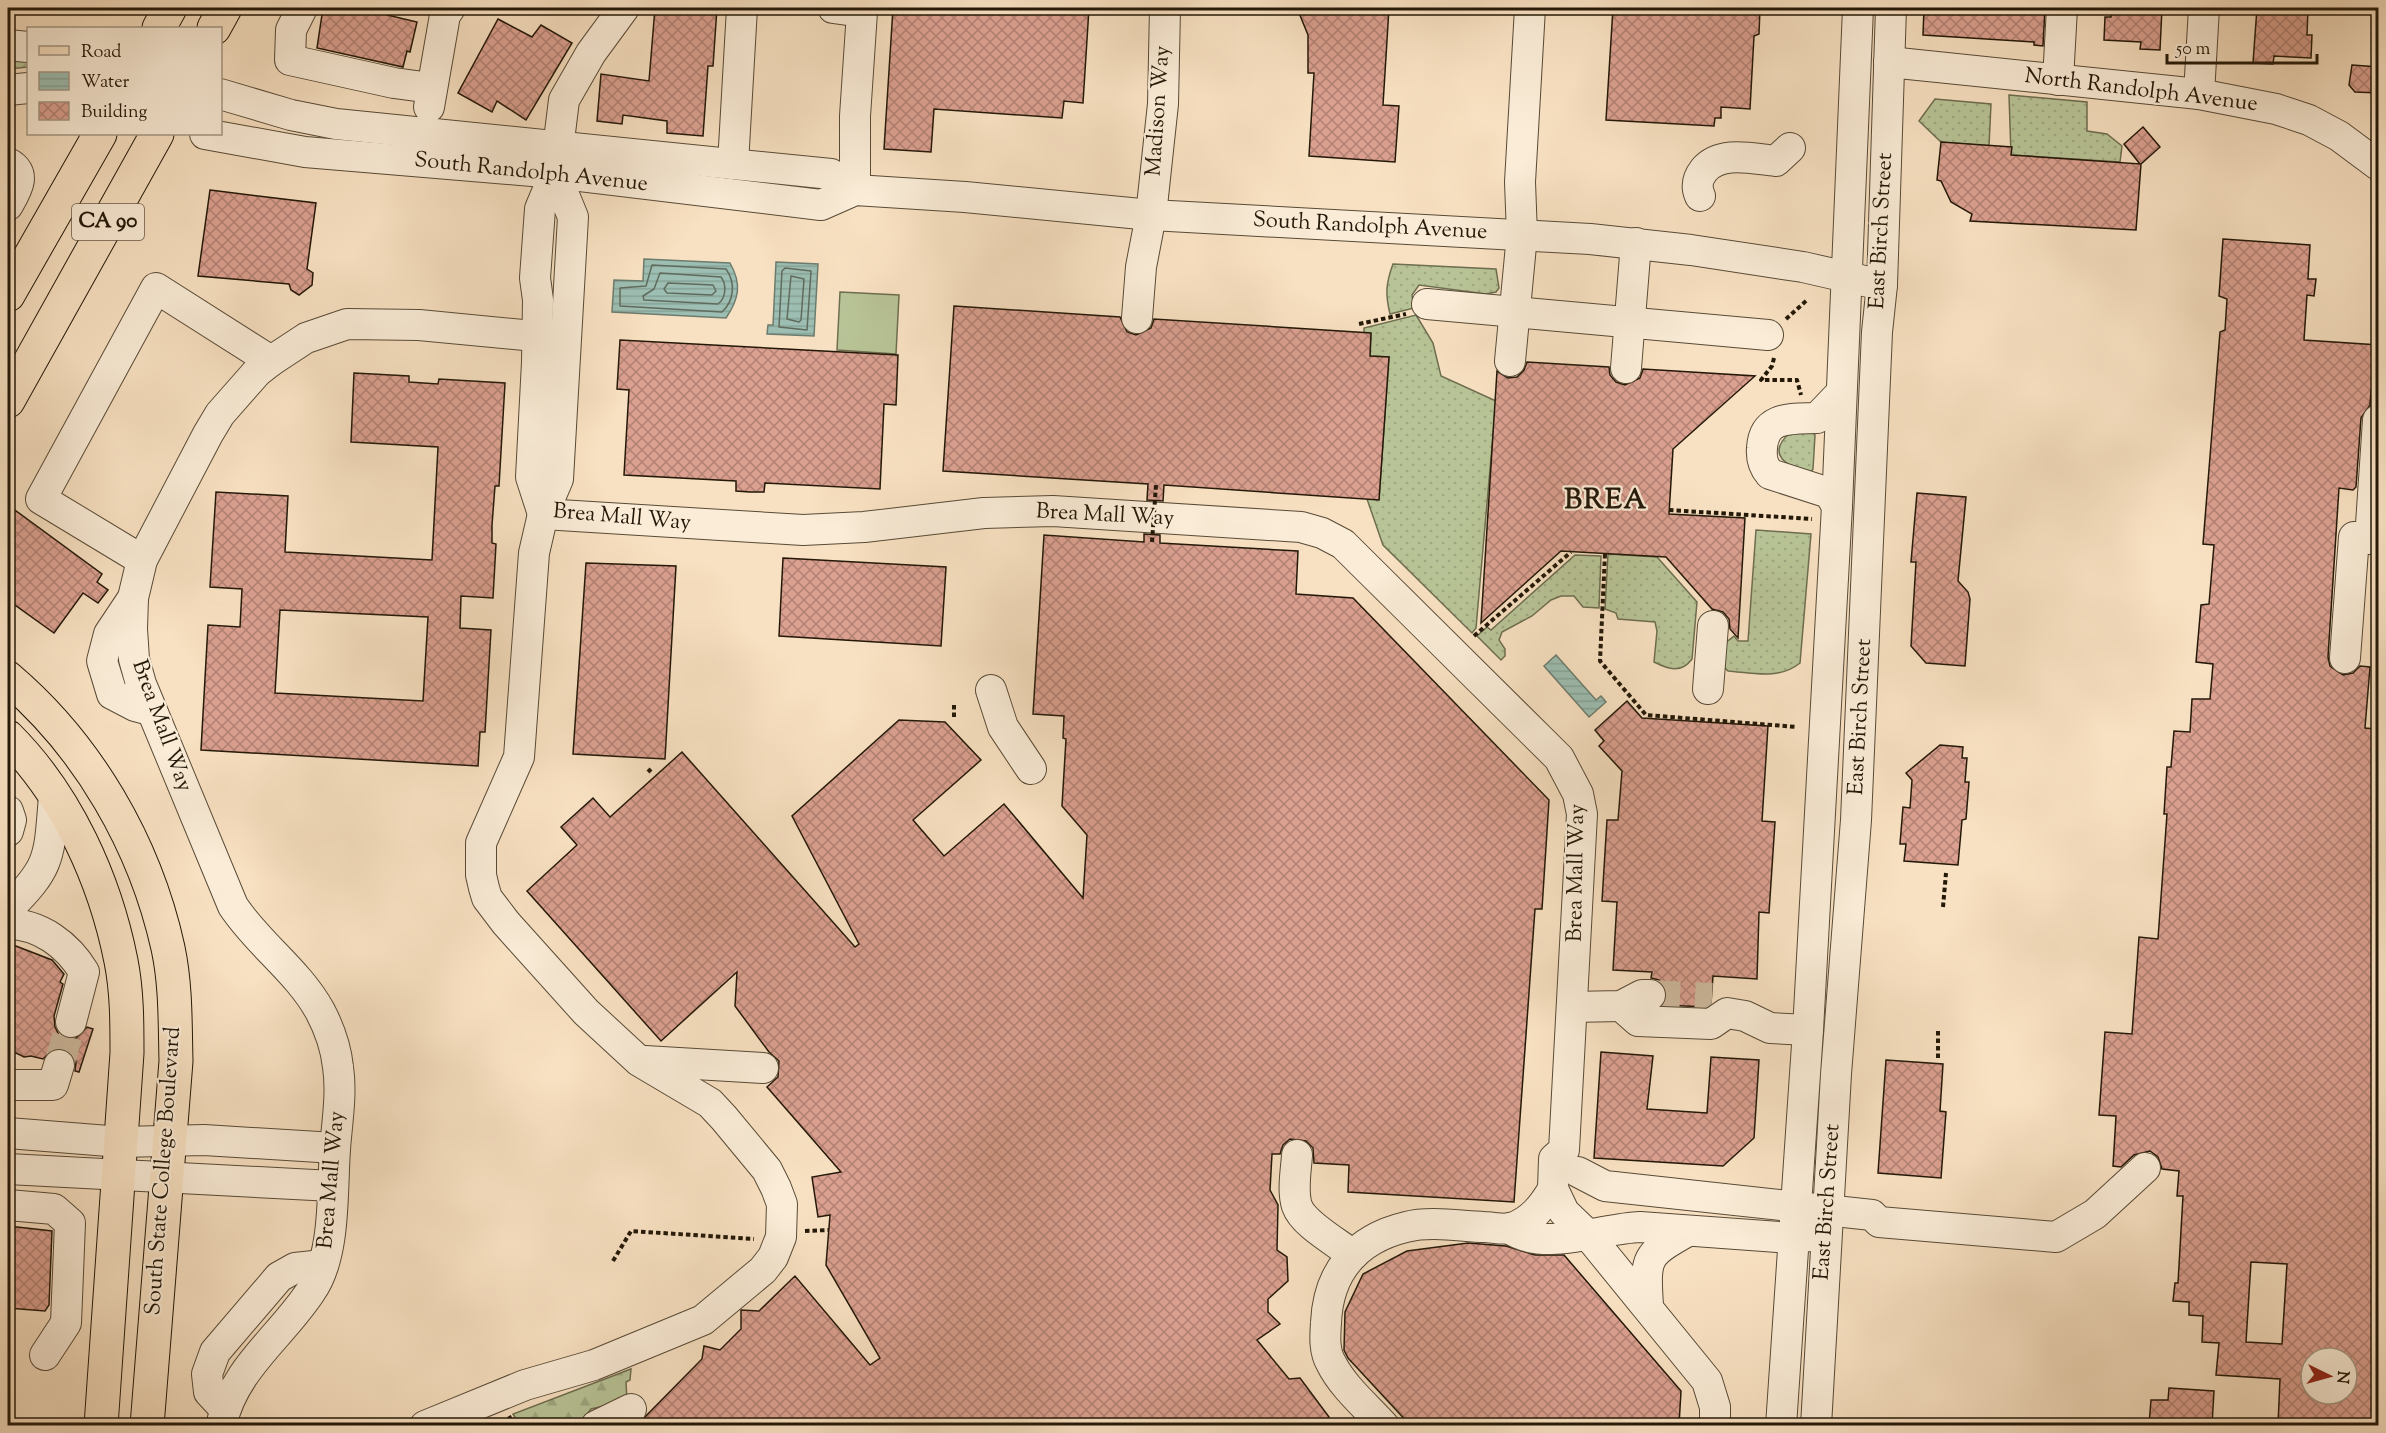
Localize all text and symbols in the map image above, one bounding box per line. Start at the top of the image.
legend [27,27,222,135]
scale bar [2167,27,2317,65]
text: 50 m [2175,37,2211,63]
text: Road [81,40,121,66]
street label: Madison Way [1138,44,1180,177]
street label: North Randolph Avenue [2023,61,2259,121]
text: Water [81,70,130,96]
text: Building [81,100,147,126]
street label: South Randolph Avenue [413,145,649,201]
street label: East Birch Street [1862,151,1902,310]
road number: CA 90 [72,204,144,240]
street label: South Randolph Avenue [1252,205,1488,249]
district label: BREA [1564,481,1648,521]
street label: Brea Mall Way [552,496,692,540]
street label: Brea Mall Way [1035,496,1175,536]
street label: East Birch Street [1841,637,1881,796]
street label: Brea Mall Way [122,655,200,797]
street label: Brea Mall Way [1560,803,1594,942]
street label: South State College Boulevard [138,1026,190,1316]
street label: Brea Mall Way [310,1110,354,1250]
street label: East Birch Street [1807,1122,1849,1281]
north arrow [2299,1346,2359,1406]
text: N [2329,1370,2353,1385]

